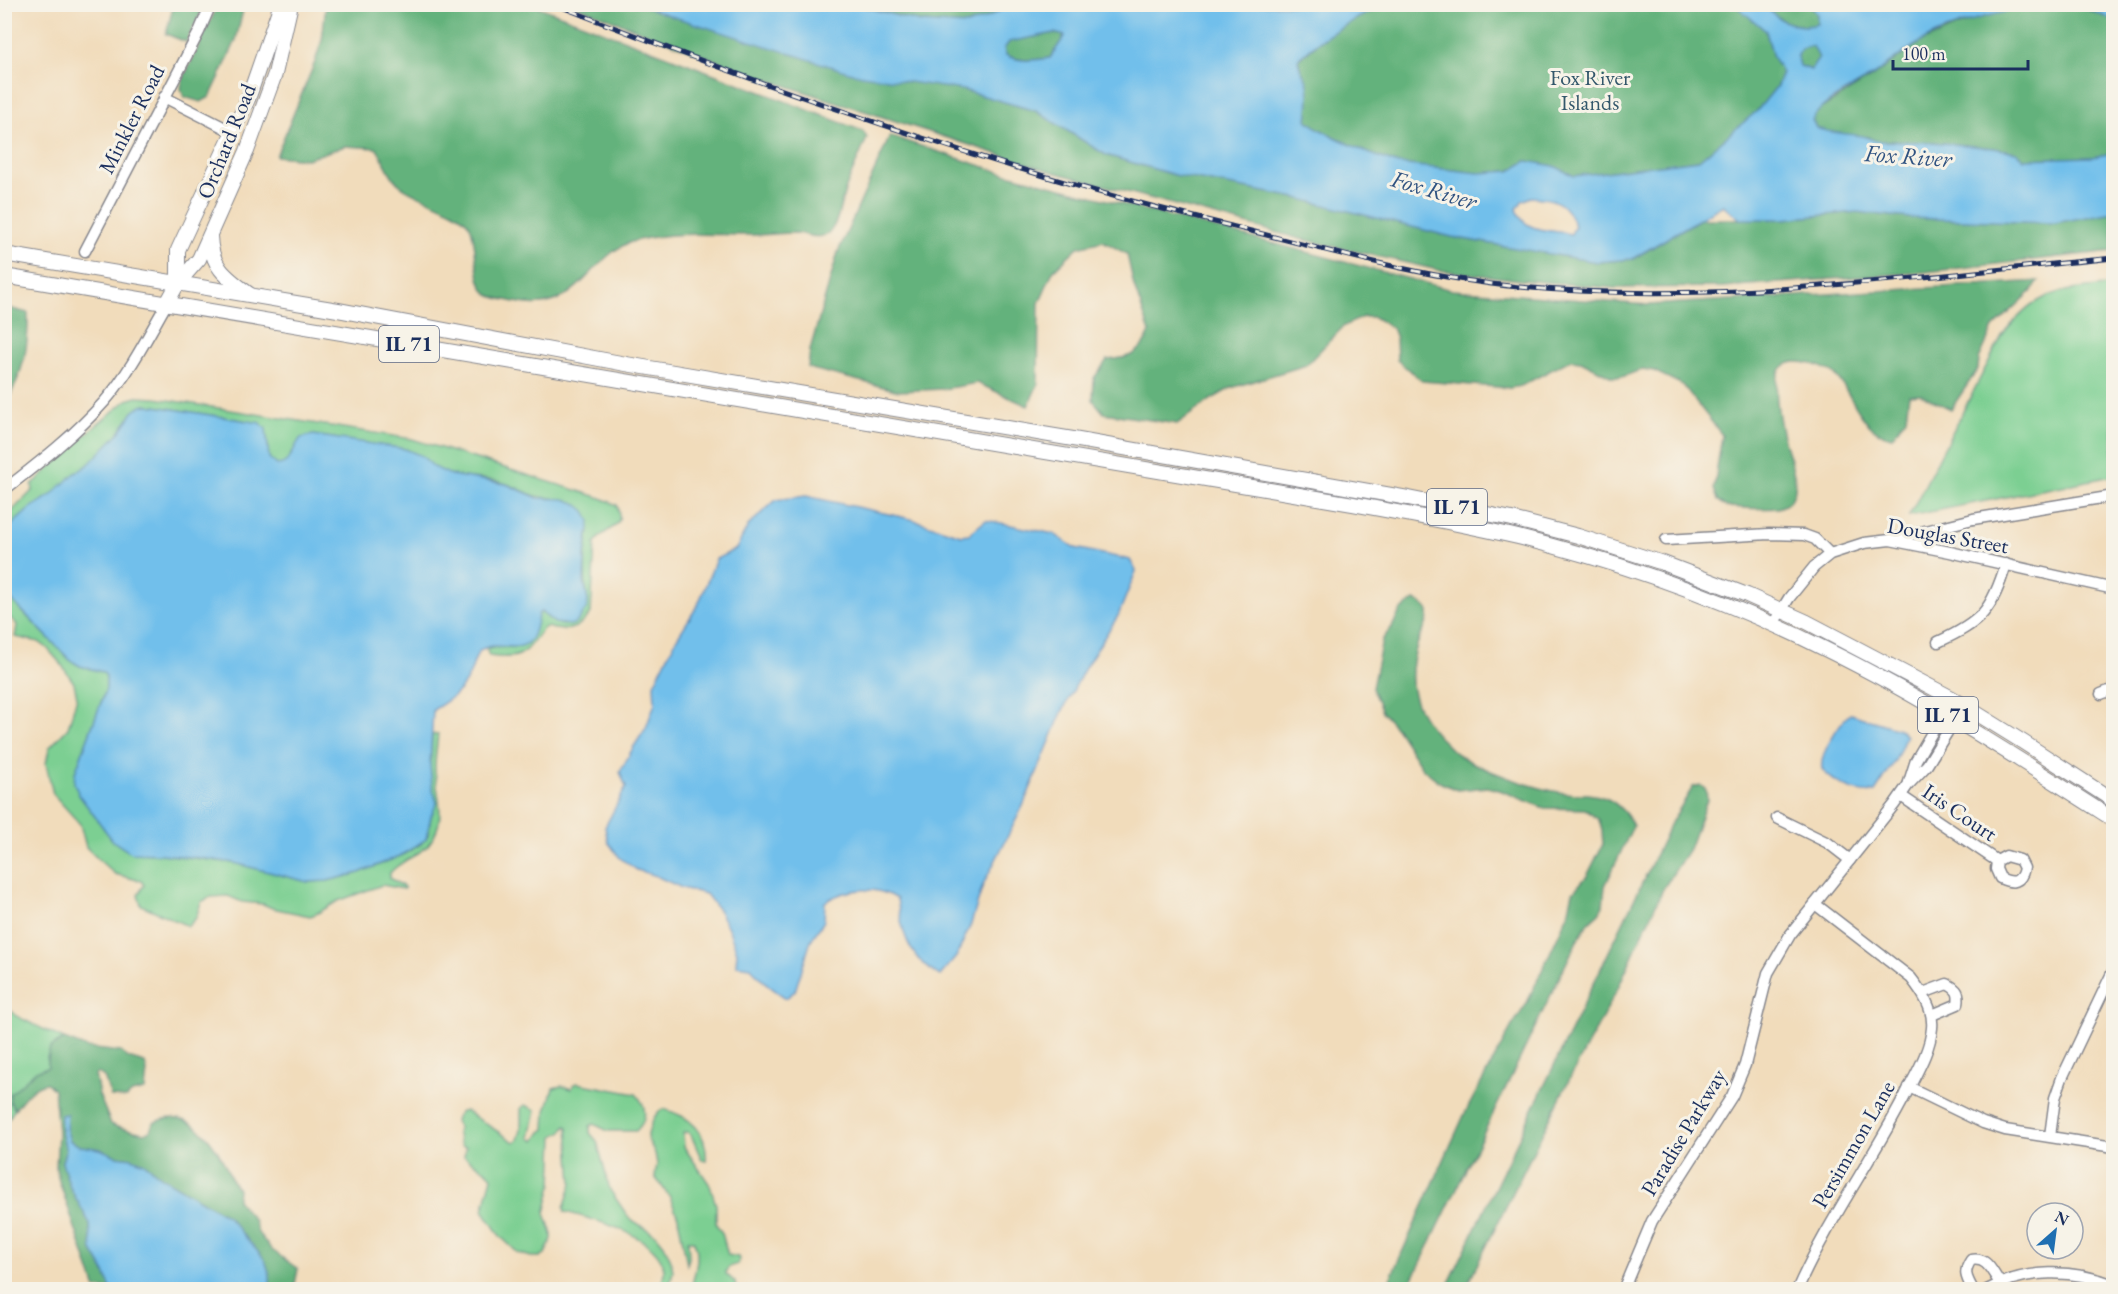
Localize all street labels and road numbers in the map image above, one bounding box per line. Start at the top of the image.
street label: Minkler Road [92,59,172,179]
street label: Orchard Road [190,78,263,203]
road number: IL 71 [379,326,439,362]
road number: IL 71 [1427,489,1487,525]
street label: Douglas Street [1885,511,2011,560]
road number: IL 71 [1918,697,1978,733]
street label: Iris Court [1917,777,2003,848]
street label: Paradise Parkway [1634,1063,1733,1201]
street label: Persimmon Lane [1805,1075,1902,1213]

